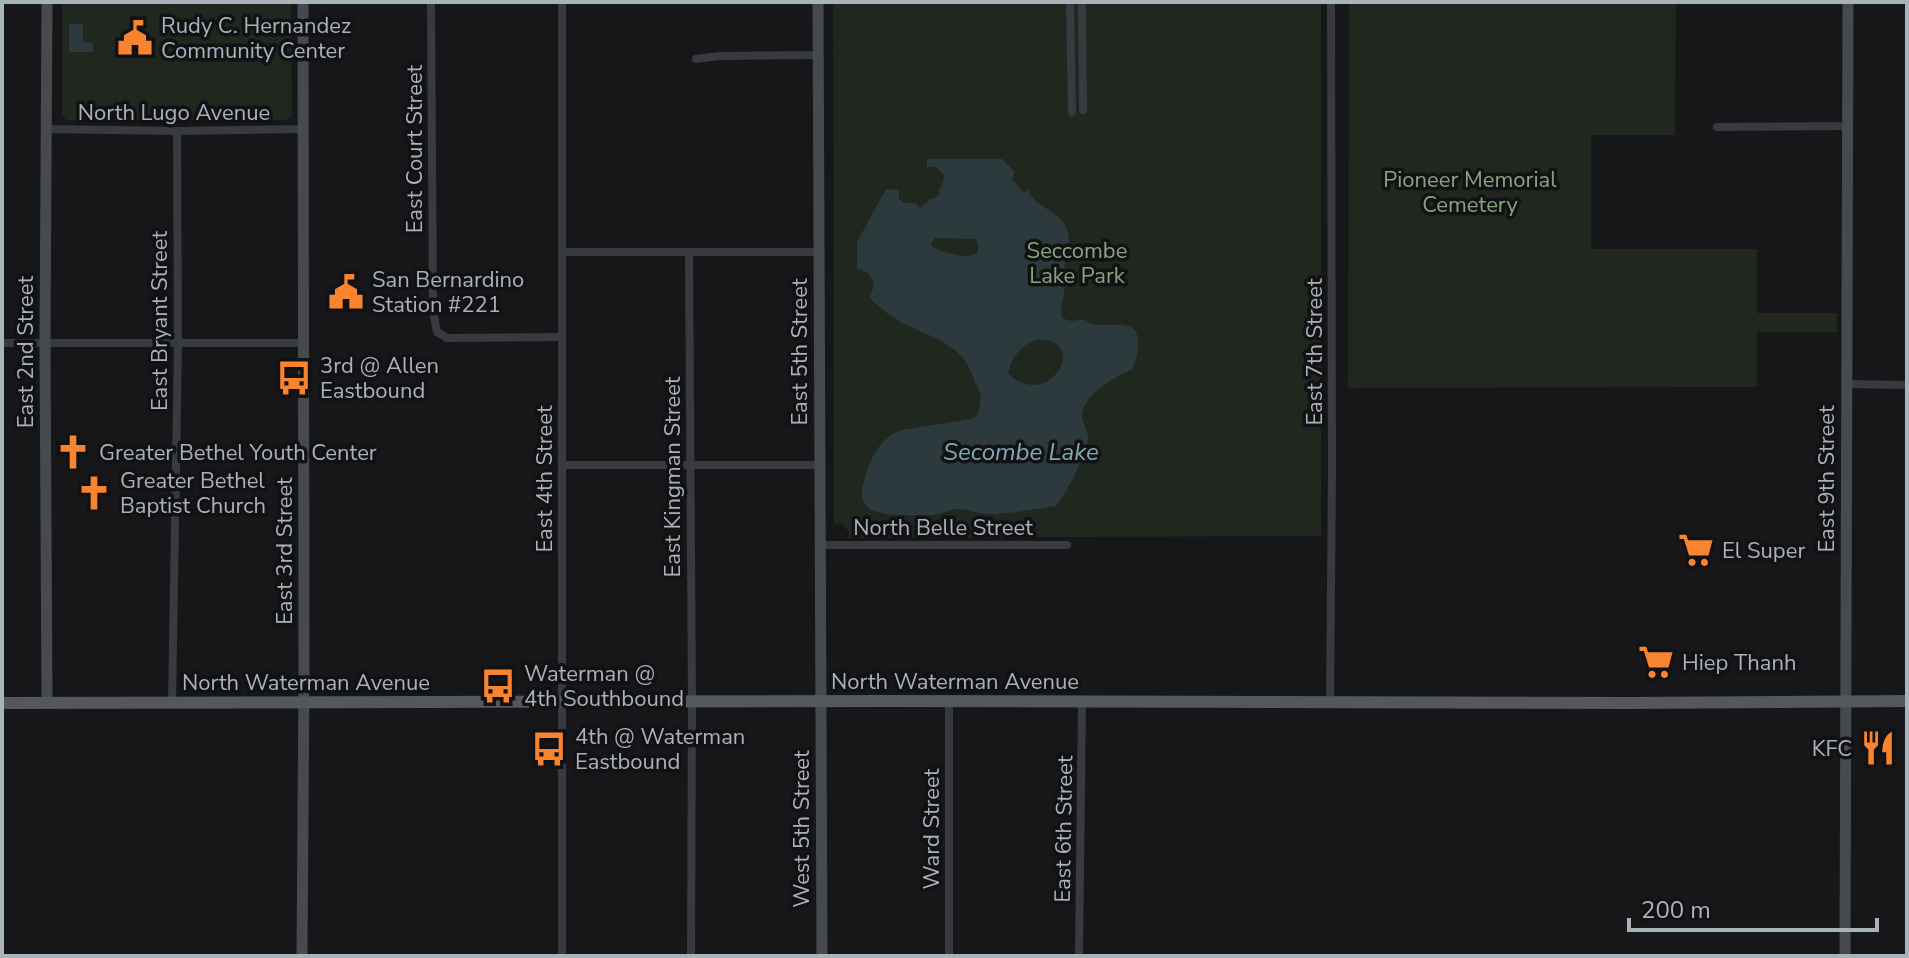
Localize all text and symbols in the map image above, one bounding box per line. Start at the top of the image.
place label: Rudy C. Hernandez Community Center [161,11,351,66]
public building icon: Rudy C. Hernandez Community Center [116,19,154,57]
street label: East Court Street [400,64,430,233]
street label: North Lugo Avenue [78,98,270,128]
park label: Pioneer Memorial Cemetery [1383,165,1557,220]
street label: East Bryant Street [145,231,175,411]
park label: Seccombe Lake Park [1027,236,1127,291]
place label: San Bernardino Station #221 [372,265,524,320]
public building icon: San Bernardino Station #221 [327,273,365,311]
street label: East 2nd Street [11,276,41,428]
street label: East 5th Street [785,278,815,426]
street label: East 7th Street [1300,278,1330,426]
place label: 3rd @ Allen Eastbound [320,351,439,406]
bus stop icon: 3rd @ Allen Eastbound [275,359,313,397]
street label: East Kingman Street [658,376,688,578]
street label: East 4th Street [530,405,560,553]
street label: East 9th Street [1812,405,1842,553]
church icon: Greater Bethel Youth Center [54,433,92,471]
water label: Secombe Lake [943,436,1099,468]
place label: Greater Bethel Youth Center [99,438,377,468]
place label: Greater Bethel Baptist Church [120,466,266,521]
church icon: Greater Bethel Baptist Church [75,474,113,512]
street label: East 3rd Street [270,477,300,625]
street label: North Belle Street [853,513,1033,543]
supermarket icon: El Super [1677,531,1715,569]
place label: El Super [1722,536,1805,566]
supermarket icon: Hiep Thanh [1637,643,1675,681]
place label: Hiep Thanh [1682,648,1796,678]
place label: Waterman @ 4th Southbound [524,659,684,714]
bus stop icon: Waterman @ 4th Southbound [479,667,517,705]
street label: North Waterman Avenue [831,667,1079,697]
street label: North Waterman Avenue [182,668,430,698]
place label: 4th @ Waterman Eastbound [575,722,745,777]
restaurant icon: KFC [1859,729,1897,767]
bus stop icon: 4th @ Waterman Eastbound [530,730,568,768]
place label: KFC [1812,734,1852,764]
street label: West 5th Street [787,750,817,908]
street label: East 6th Street [1048,755,1080,903]
street label: Ward Street [917,768,947,889]
scale bar [1629,882,1877,932]
text: 200 m [1641,894,1711,926]

